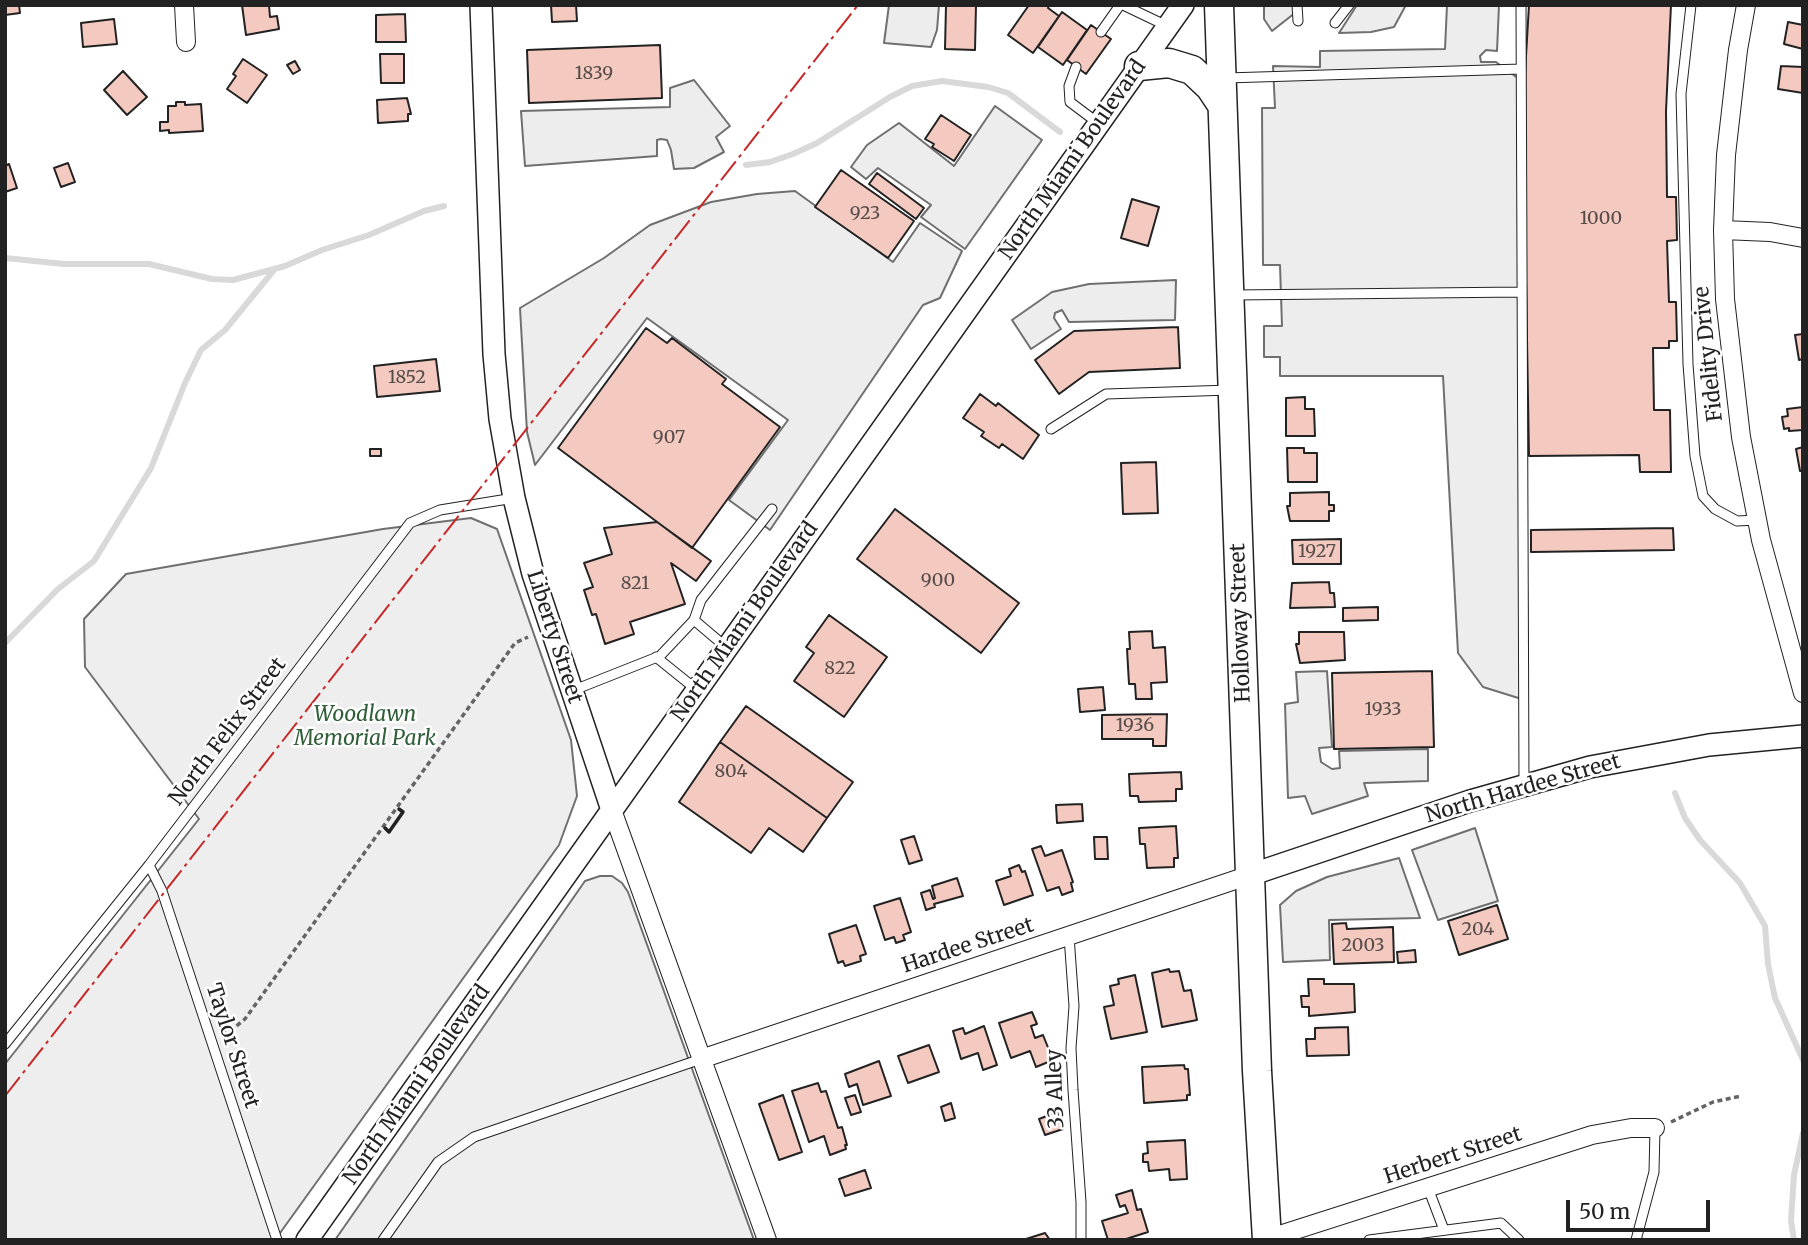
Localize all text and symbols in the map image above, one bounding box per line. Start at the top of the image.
street label: North Miami Boulevard [994,55,1152,265]
house number: 1839 [575,63,613,85]
house number: 923 [850,203,880,225]
house number: 1000 [1580,208,1622,230]
street label: Fidelity Drive [1689,285,1729,423]
house number: 1852 [388,367,426,389]
house number: 907 [653,427,685,449]
street label: North Miami Boulevard [666,517,824,727]
house number: 1927 [1298,541,1336,563]
street label: Holloway Street [1226,543,1256,703]
street label: Liberty Street [521,567,587,707]
house number: 900 [921,570,955,592]
house number: 821 [621,573,649,595]
street label: North Felix Street [164,653,292,811]
house number: 822 [824,658,856,680]
house number: 1933 [1364,699,1402,721]
park label: Woodlawn Memorial Park [294,702,436,752]
house number: 1936 [1116,715,1154,737]
street label: North Hardee Street [1423,749,1623,829]
house number: 804 [714,761,748,783]
street label: Hardee Street [899,913,1037,979]
house number: 204 [1462,919,1494,941]
house number: 2003 [1341,935,1385,957]
street label: Taylor Street [200,980,264,1112]
street label: North Miami Boulevard [338,980,496,1190]
street label: 33 Alley [1042,1049,1070,1129]
street label: Herbert Street [1381,1122,1525,1190]
scale bar [1570,1186,1714,1230]
text: 50 m [1579,1198,1630,1225]

